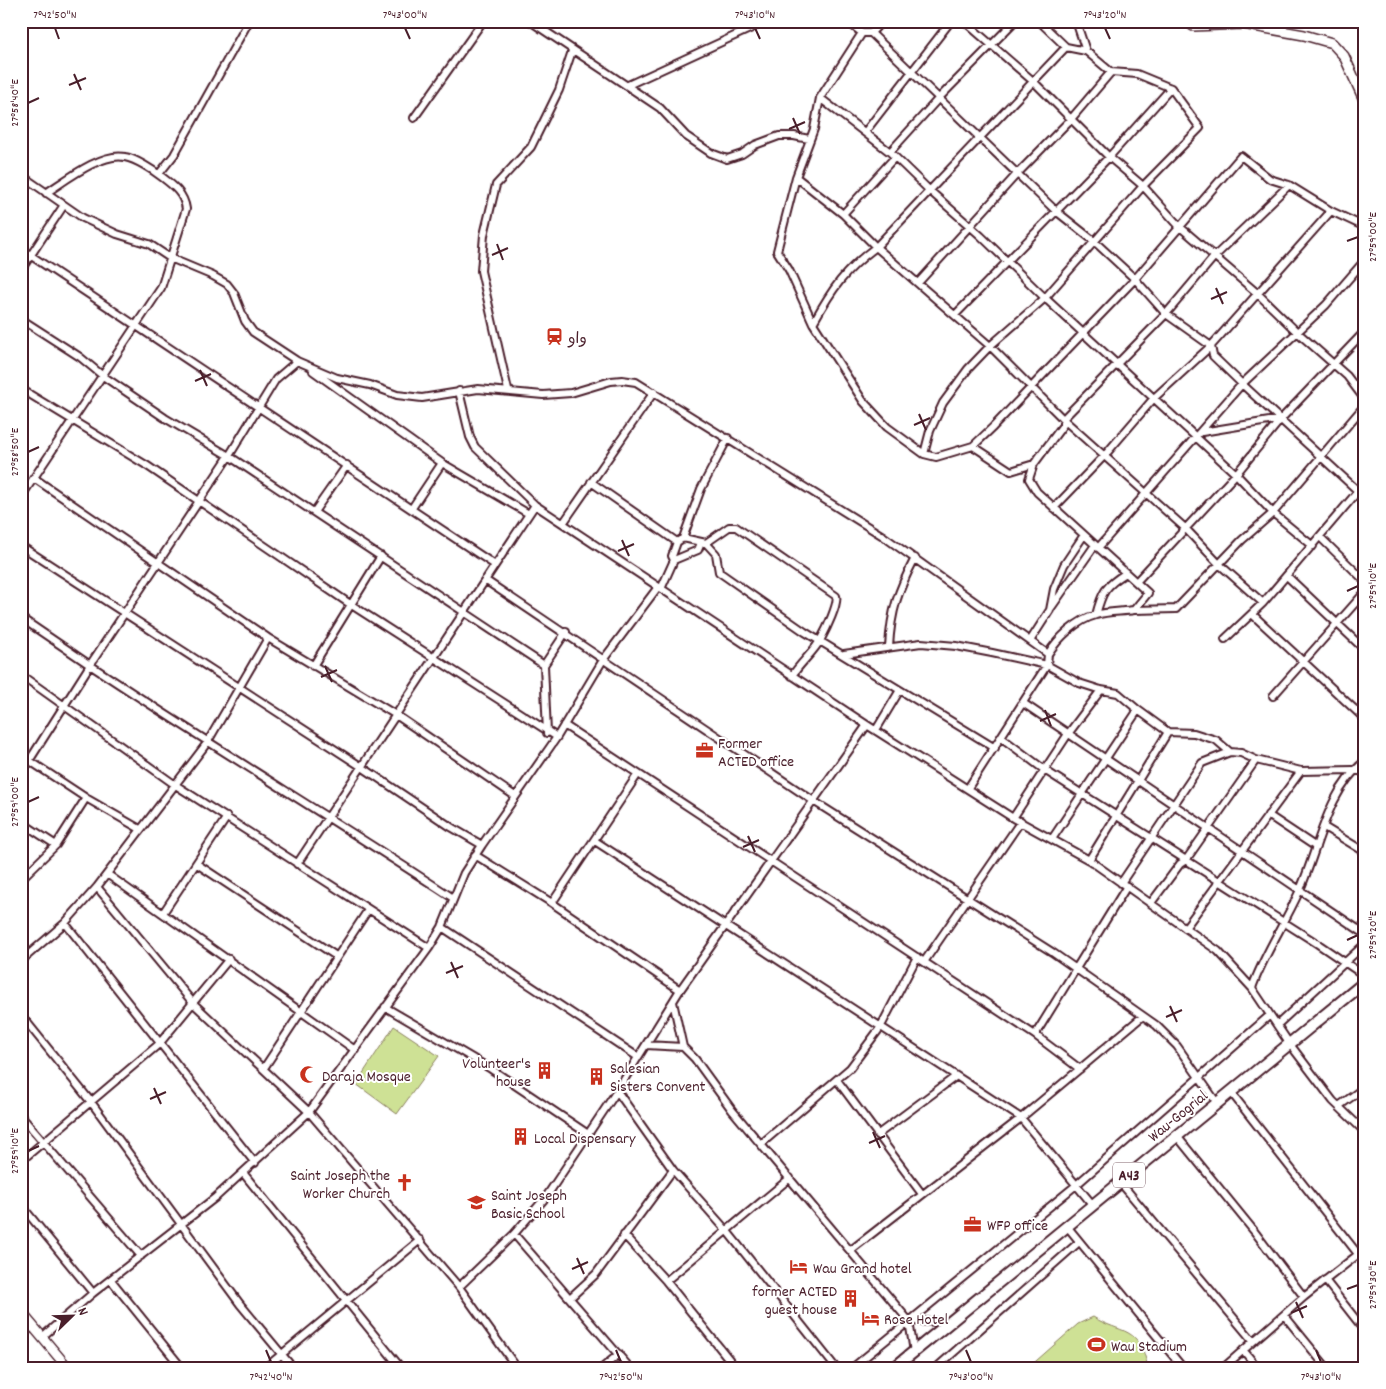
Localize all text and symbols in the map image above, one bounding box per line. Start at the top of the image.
text: 7°42'50"N [33,7,77,24]
text: 7°43'00"N [383,7,427,24]
text: 7°43'10"N [735,7,775,24]
text: 7°43'20"N [1083,7,1127,24]
text: 27°58'40"E [7,79,24,127]
text: 27°59'00"E [1365,212,1382,262]
station icon: واو [544,327,564,347]
place label: واو [567,328,587,351]
text: 27°58'50"E [7,427,24,476]
text: 27°59'10"E [1365,562,1382,609]
place label: Former ACTED office [718,733,794,774]
office icon: Former ACTED office [694,741,714,761]
text: 27°59'00"E [7,777,24,827]
text: 27°59'20"E [1365,910,1382,959]
place label: Volunteer's house [462,1053,531,1094]
place label: Salesian Sisters Convent [610,1058,706,1099]
building icon: Volunteer's house [535,1061,555,1081]
mosque icon: Daraja Mosque [298,1065,318,1085]
place label: Daraja Mosque [322,1066,411,1089]
building icon: Salesian Sisters Convent [586,1066,606,1086]
street label: Wau-Gogrial [1144,1085,1214,1148]
text: 27°59'10"E [7,1127,24,1174]
building icon: Local Dispensary [510,1127,530,1147]
place label: Local Dispensary [534,1128,636,1151]
road number: A43 [1113,1162,1145,1188]
place label: Saint Joseph the Worker Church [290,1165,390,1206]
church icon: Saint Joseph the Worker Church [394,1173,414,1193]
place label: Saint Joseph Basic School [491,1185,567,1226]
school or university icon: Saint Joseph Basic School [467,1193,487,1213]
office icon: WFP office [963,1214,983,1234]
place label: WFP office [987,1215,1048,1238]
hotel icon: Wau Grand hotel [789,1257,809,1277]
place label: Wau Grand hotel [813,1258,912,1281]
text: 27°59'30"E [1365,1260,1382,1309]
place label: former ACTED guest house [752,1281,837,1322]
building icon: former ACTED guest house [841,1289,861,1309]
north arrow [48,1292,98,1342]
text: N [72,1305,93,1319]
hotel icon: Rose Hotel [860,1308,880,1328]
place label: Rose Hotel [884,1309,949,1332]
sports icon: Wau Stadium [1087,1335,1107,1355]
place label: Wau Stadium [1111,1336,1187,1359]
text: 7°42'40"N [250,1369,292,1386]
text: 7°42'50"N [599,1369,643,1386]
text: 7°43'00"N [949,1369,993,1386]
text: 7°43'10"N [1301,1369,1341,1386]

